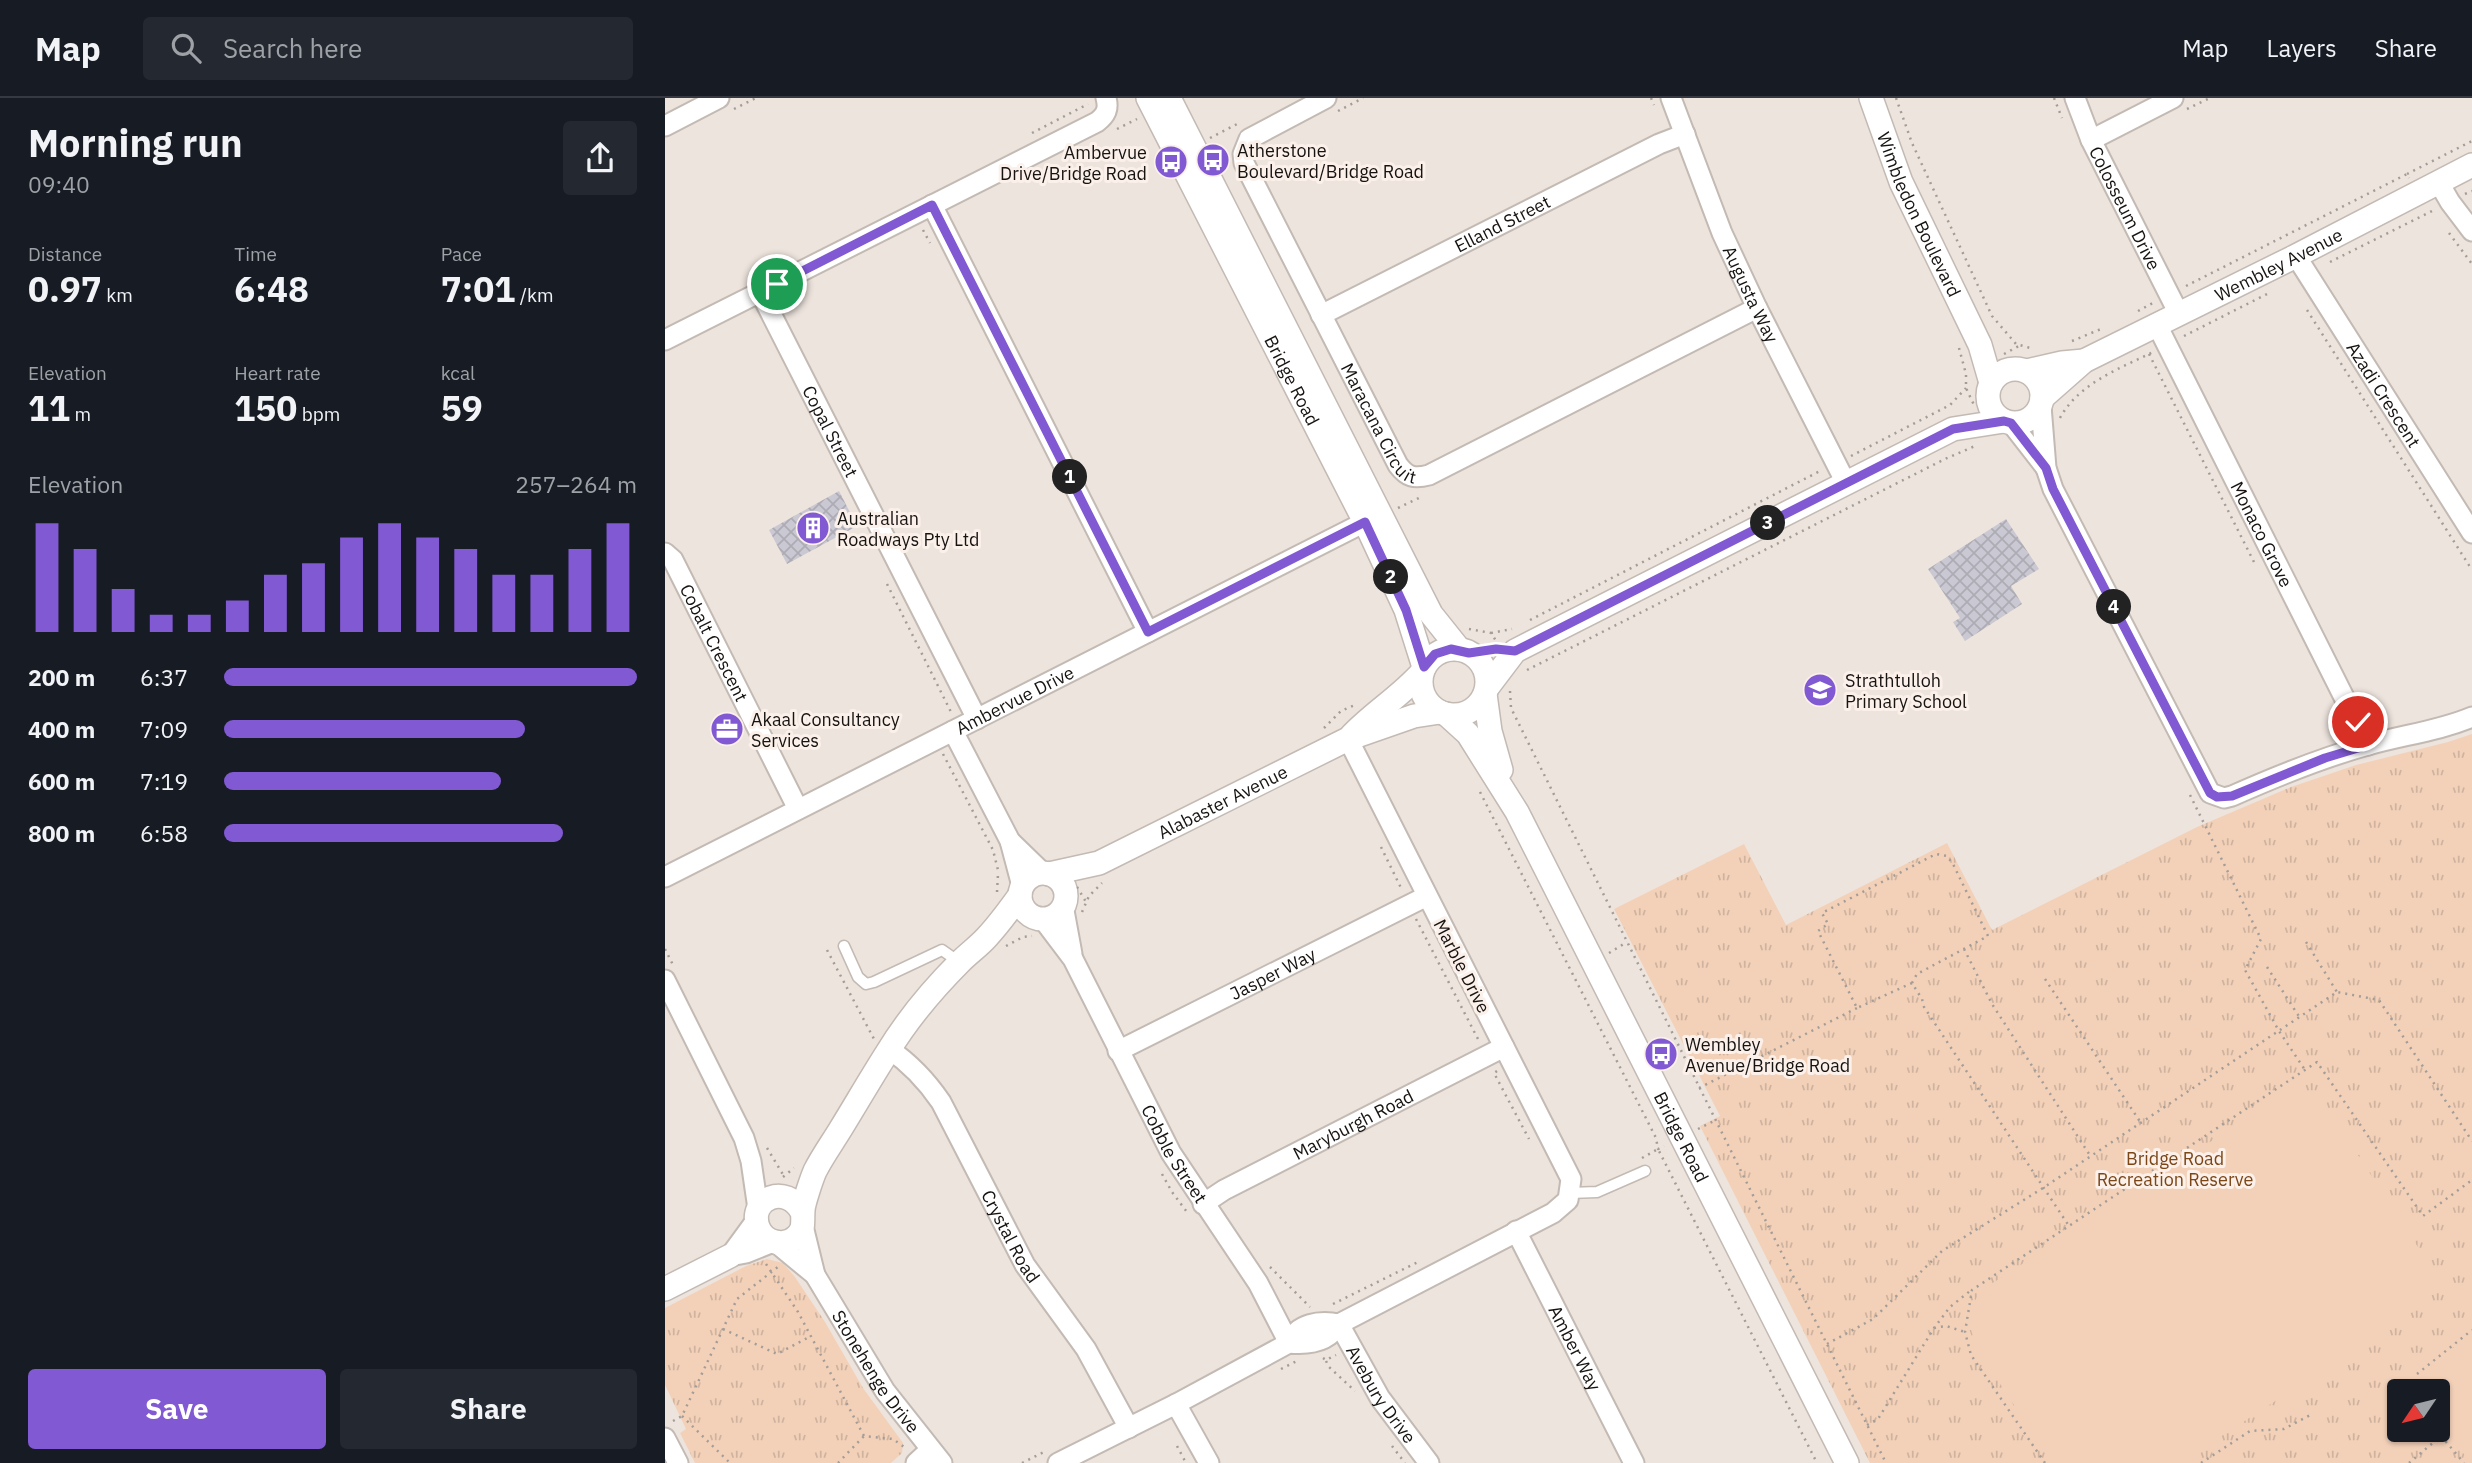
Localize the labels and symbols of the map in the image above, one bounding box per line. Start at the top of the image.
street label: Wimbledon Boulevard [1873,129,1966,300]
place label: Atherstone Boulevard/Bridge Road [1237,139,1424,183]
place label: Ambervue Drive/Bridge Road [1000,141,1147,185]
bus stop icon: Atherstone Boulevard/Bridge Road [1194,141,1232,179]
street label: Colosseum Drive [2084,142,2166,274]
bus stop icon: Ambervue Drive/Bridge Road [1152,143,1190,181]
street label: Elland Street [1450,190,1554,257]
street label: Wembley Avenue [2211,223,2346,306]
street label: Augusta Way [1718,242,1784,346]
pin [747,254,807,314]
street label: Bridge Road [1260,331,1325,429]
street label: Azadi Crescent [2342,337,2426,452]
street label: Maracana Circuit [1336,359,1418,488]
street label: Copal Street [798,381,864,481]
pin: 1 [1053,460,1087,494]
street label: Monaco Grove [2226,477,2298,591]
pin: 3 [1751,506,1785,540]
place label: Australian Roadways Pty Ltd [837,507,979,551]
building icon: Australian Roadways Pty Ltd [794,509,832,547]
pin: 2 [1373,560,1409,594]
street label: Cobalt Crescent [675,580,754,705]
pin: 4 [2097,589,2131,624]
street label: Ambervue Drive [952,660,1078,739]
place label: Strathtulloh Primary School [1845,669,1967,713]
school or university icon: Strathtulloh Primary School [1801,671,1839,709]
pin [2328,692,2388,752]
place label: Akaal Consultancy Services [751,708,900,752]
office icon: Akaal Consultancy Services [708,710,746,748]
street label: Alabaster Avenue [1154,760,1291,844]
street label: Marble Drive [1429,915,1495,1017]
street label: Jasper Way [1226,942,1319,1005]
place label: Wembley Avenue/Bridge Road [1685,1033,1850,1077]
bus stop icon: Wembley Avenue/Bridge Road [1642,1035,1680,1073]
street label: Maryburgh Road [1289,1084,1417,1164]
street label: Bridge Road [1649,1088,1714,1186]
street label: Cobble Street [1137,1100,1213,1207]
park label: Bridge Road Recreation Reserve [2097,1147,2253,1191]
street label: Crystal Road [977,1186,1045,1287]
street label: Amber Way [1544,1301,1607,1394]
street label: Stonehenge Drive [827,1306,925,1437]
street label: Avebury Drive [1341,1341,1421,1448]
north arrow [2387,1379,2450,1442]

